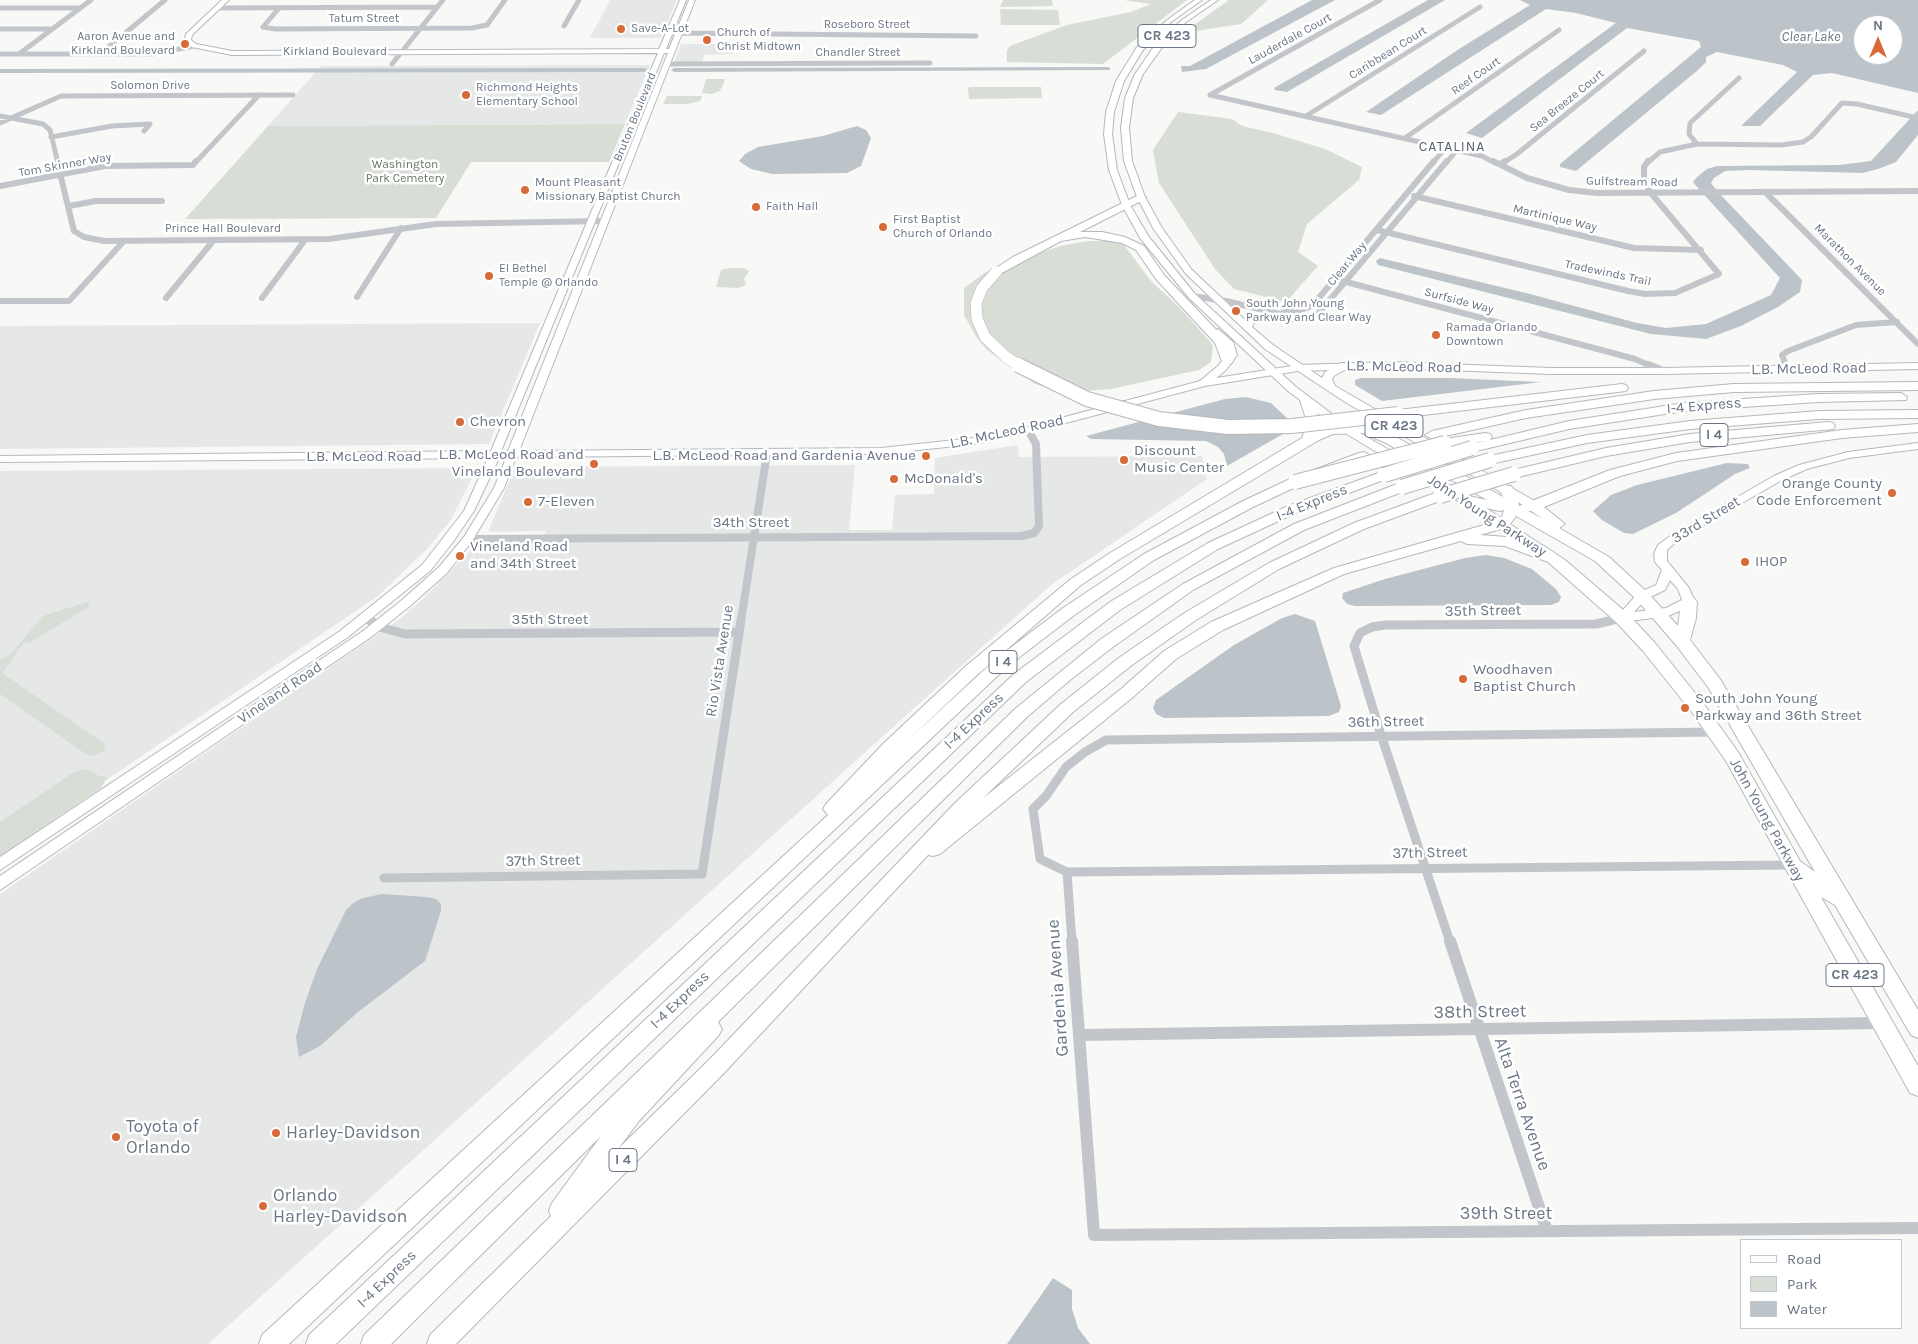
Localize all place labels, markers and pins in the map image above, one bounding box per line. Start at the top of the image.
place label: Save-A-Lot [631,22,689,36]
marker: Save-A-Lot [615,23,627,35]
place label: Church of Christ Midtown [717,26,801,54]
place label: Aaron Avenue and Kirkland Boulevard [71,30,175,58]
marker: Church of Christ Midtown [701,34,713,46]
marker: Aaron Avenue and Kirkland Boulevard [179,38,191,50]
place label: Richmond Heights Elementary School [476,81,578,109]
marker: Richmond Heights Elementary School [460,89,472,101]
place label: Mount Pleasant Missionary Baptist Church [535,176,681,204]
marker: Mount Pleasant Missionary Baptist Church [519,184,531,196]
place label: Faith Hall [766,200,818,214]
marker: Faith Hall [750,201,762,213]
place label: First Baptist Church of Orlando [893,213,992,241]
marker: First Baptist Church of Orlando [877,221,889,233]
place label: El Bethel Temple @ Orlando [499,262,598,290]
marker: El Bethel Temple @ Orlando [483,270,495,282]
place label: South John Young Parkway and Clear Way [1246,297,1371,325]
marker: South John Young Parkway and Clear Way [1230,305,1242,317]
place label: Ramada Orlando Downtown [1446,321,1537,349]
marker: Ramada Orlando Downtown [1430,329,1442,341]
place label: Chevron [470,413,526,431]
marker: Chevron [454,416,466,428]
place label: Discount Music Center [1134,442,1224,477]
place label: L.B. McLeod Road and Vineland Boulevard [439,446,584,481]
place label: L.B. McLeod Road and Gardenia Avenue [652,447,916,465]
marker: L.B. McLeod Road and Gardenia Avenue [920,450,932,462]
marker: Discount Music Center [1118,454,1130,466]
marker: L.B. McLeod Road and Vineland Boulevard [588,458,600,470]
place label: McDonald's [904,470,983,488]
marker: McDonald's [888,473,900,485]
place label: Orange County Code Enforcement [1756,475,1882,510]
marker: Orange County Code Enforcement [1886,487,1898,499]
place label: 7-Eleven [538,493,595,511]
marker: 7-Eleven [522,496,534,508]
place label: Vineland Road and 34th Street [470,538,576,573]
marker: Vineland Road and 34th Street [454,550,466,562]
place label: IHOP [1755,553,1787,571]
marker: IHOP [1739,556,1751,568]
place label: Woodhaven Baptist Church [1473,661,1576,696]
marker: Woodhaven Baptist Church [1457,673,1469,685]
place label: South John Young Parkway and 36th Street [1695,690,1862,725]
marker: South John Young Parkway and 36th Street [1679,702,1691,714]
place label: Toyota of Orlando [126,1116,199,1158]
place label: Harley-Davidson [286,1122,420,1144]
marker: Harley-Davidson [270,1127,282,1139]
marker: Toyota of Orlando [110,1131,122,1143]
place label: Orlando Harley-Davidson [273,1185,407,1228]
marker: Orlando Harley-Davidson [257,1200,269,1212]

